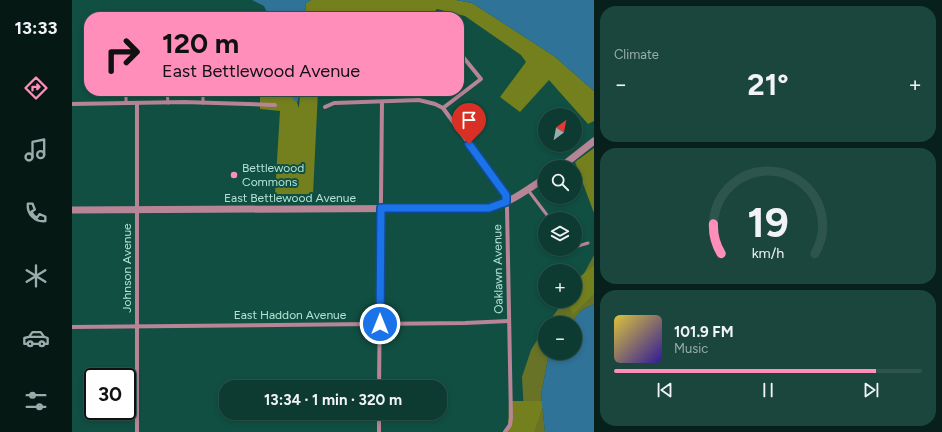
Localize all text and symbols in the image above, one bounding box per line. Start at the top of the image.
text: 13:33 [14,17,58,39]
text: 120 m [162,26,239,60]
icon: right [96,28,148,80]
text: Climate [614,47,659,62]
text: East Bettlewood Avenue [162,60,360,82]
text: 21° [747,66,789,103]
text: − [614,71,628,98]
text: + [908,71,922,98]
icon: directions [22,74,50,102]
pin [452,103,486,144]
north arrow [538,108,582,152]
map controls [538,108,582,360]
icon: arrive [458,109,480,131]
icon: music [22,136,50,164]
button: search [538,160,582,204]
place label: Bettlewood Commons [242,161,304,189]
marker: Bettlewood Commons [229,170,239,180]
street label: East Bettlewood Avenue [224,191,356,205]
text: 19 [747,197,789,247]
icon: phone [22,199,50,227]
button: layers [538,212,582,256]
street label: Johnson Avenue [120,223,134,313]
street label: Oaklawn Avenue [490,224,506,314]
text: km/h [752,244,784,262]
icon: climate [22,262,50,290]
button: + [538,264,582,308]
position arrow [359,303,401,345]
street label: East Haddon Avenue [234,308,347,322]
button: − [538,316,582,360]
text: 101.9 FM [674,323,734,341]
icon: car [22,324,50,352]
text: Music [674,341,708,356]
speed limit sign: 30 [84,368,136,420]
icon: previous [654,379,676,401]
icon: pause [757,379,779,401]
icon: next [860,379,882,401]
icon: filters [22,387,50,415]
text: 13:34 · 1 min · 320 m [264,391,402,409]

